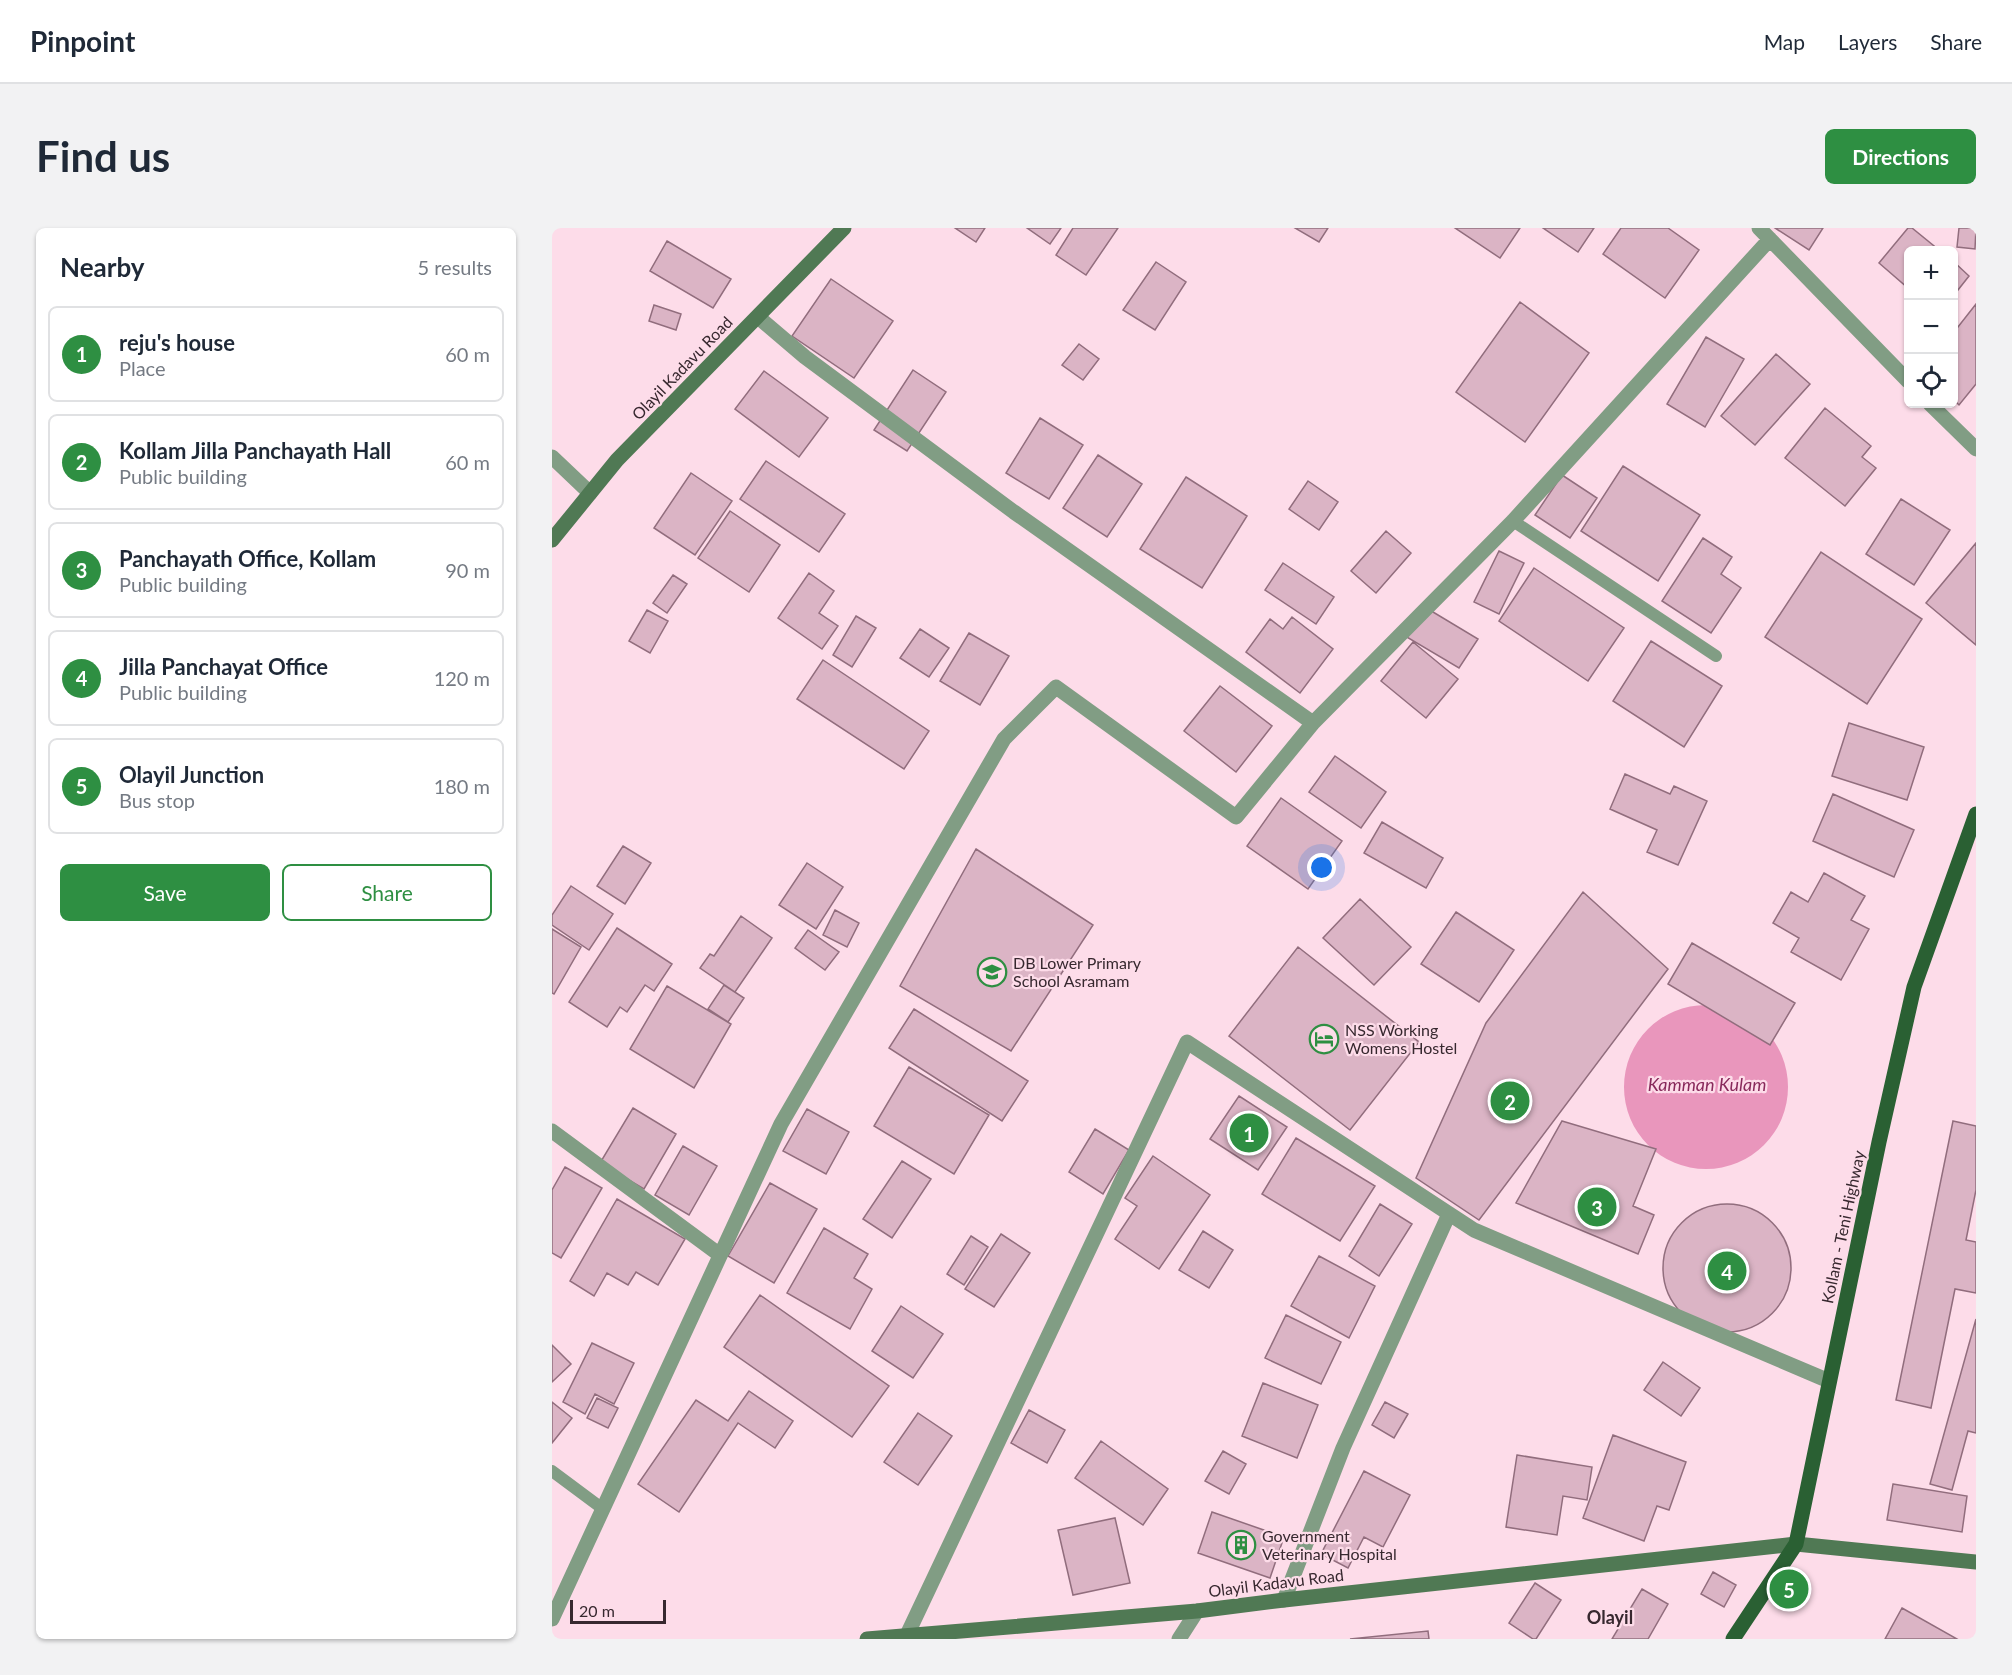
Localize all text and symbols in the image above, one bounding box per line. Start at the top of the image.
text: Pinpoint [30,24,135,58]
text: Map [1764,29,1805,54]
text: Layers [1838,29,1897,54]
text: Share [1930,29,1982,54]
button: Directions [1825,129,1976,184]
text: Find us [36,131,170,181]
map controls [1904,246,1958,408]
button: + [1904,246,1958,300]
text: Nearby [60,251,145,283]
text: 5 results [417,255,492,279]
button: − [1904,300,1958,354]
street label: Olayil Kadavu Road [628,312,736,423]
text: reju's house [119,329,235,356]
text: 1 [76,342,87,366]
text: 60 m [445,342,490,366]
button: locate [1904,354,1958,408]
text: Place [119,356,166,380]
text: Kollam Jilla Panchayath Hall [119,437,391,464]
text: 2 [76,450,87,474]
text: 60 m [445,450,490,474]
text: Public building [119,464,247,488]
text: Panchayath Office, Kollam [119,545,376,572]
text: 3 [76,558,87,582]
text: 90 m [445,558,490,582]
text: Public building [119,572,247,596]
text: Jilla Panchayat Office [119,653,328,680]
text: 4 [76,666,87,690]
text: 120 m [434,666,490,690]
text: Public building [119,680,247,704]
text: Olayil Junction [119,761,264,788]
text: 5 [76,774,87,798]
text: 180 m [434,774,490,798]
text: Bus stop [119,788,195,812]
your location [1307,853,1336,882]
button: Save [60,864,270,921]
button: Share [282,864,492,921]
place label: DB Lower Primary School Asramam [1013,953,1142,990]
school or university icon: DB Lower Primary School Asramam [976,956,1008,988]
place label: NSS Working Womens Hostel [1345,1020,1457,1057]
hotel icon: NSS Working Womens Hostel [1308,1023,1340,1055]
water label: Kamman Kulam [1648,1073,1766,1095]
pin: 2 [1490,1078,1530,1124]
pin: 1 [1230,1110,1268,1156]
street label: Kollam - Teni Highway [1817,1148,1868,1305]
pin: 3 [1578,1184,1616,1230]
pin: 4 [1708,1248,1746,1294]
place label: Government Veterinary Hospital [1262,1526,1397,1563]
building icon: Government Veterinary Hospital [1225,1529,1257,1561]
street label: Olayil Kadavu Road [1207,1565,1345,1600]
pin: 5 [1770,1566,1808,1612]
scale bar [570,1597,666,1624]
text: 20 m [579,1601,615,1620]
district label: Olayil [1587,1606,1633,1628]

